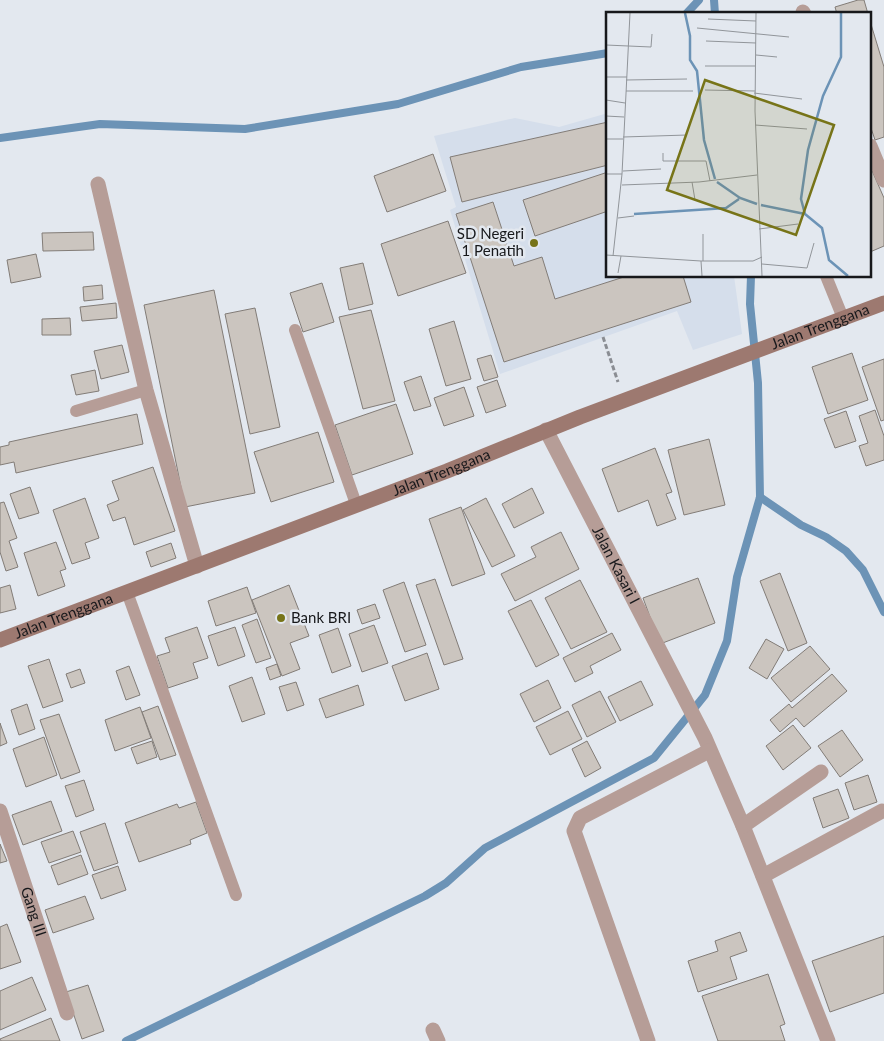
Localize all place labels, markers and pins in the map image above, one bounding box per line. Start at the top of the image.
place label: SD Negeri 1 Penatih [457,224,524,259]
marker: SD Negeri 1 Penatih [528,237,540,249]
place label: Bank BRI [291,608,351,626]
marker: Bank BRI [275,612,287,624]

